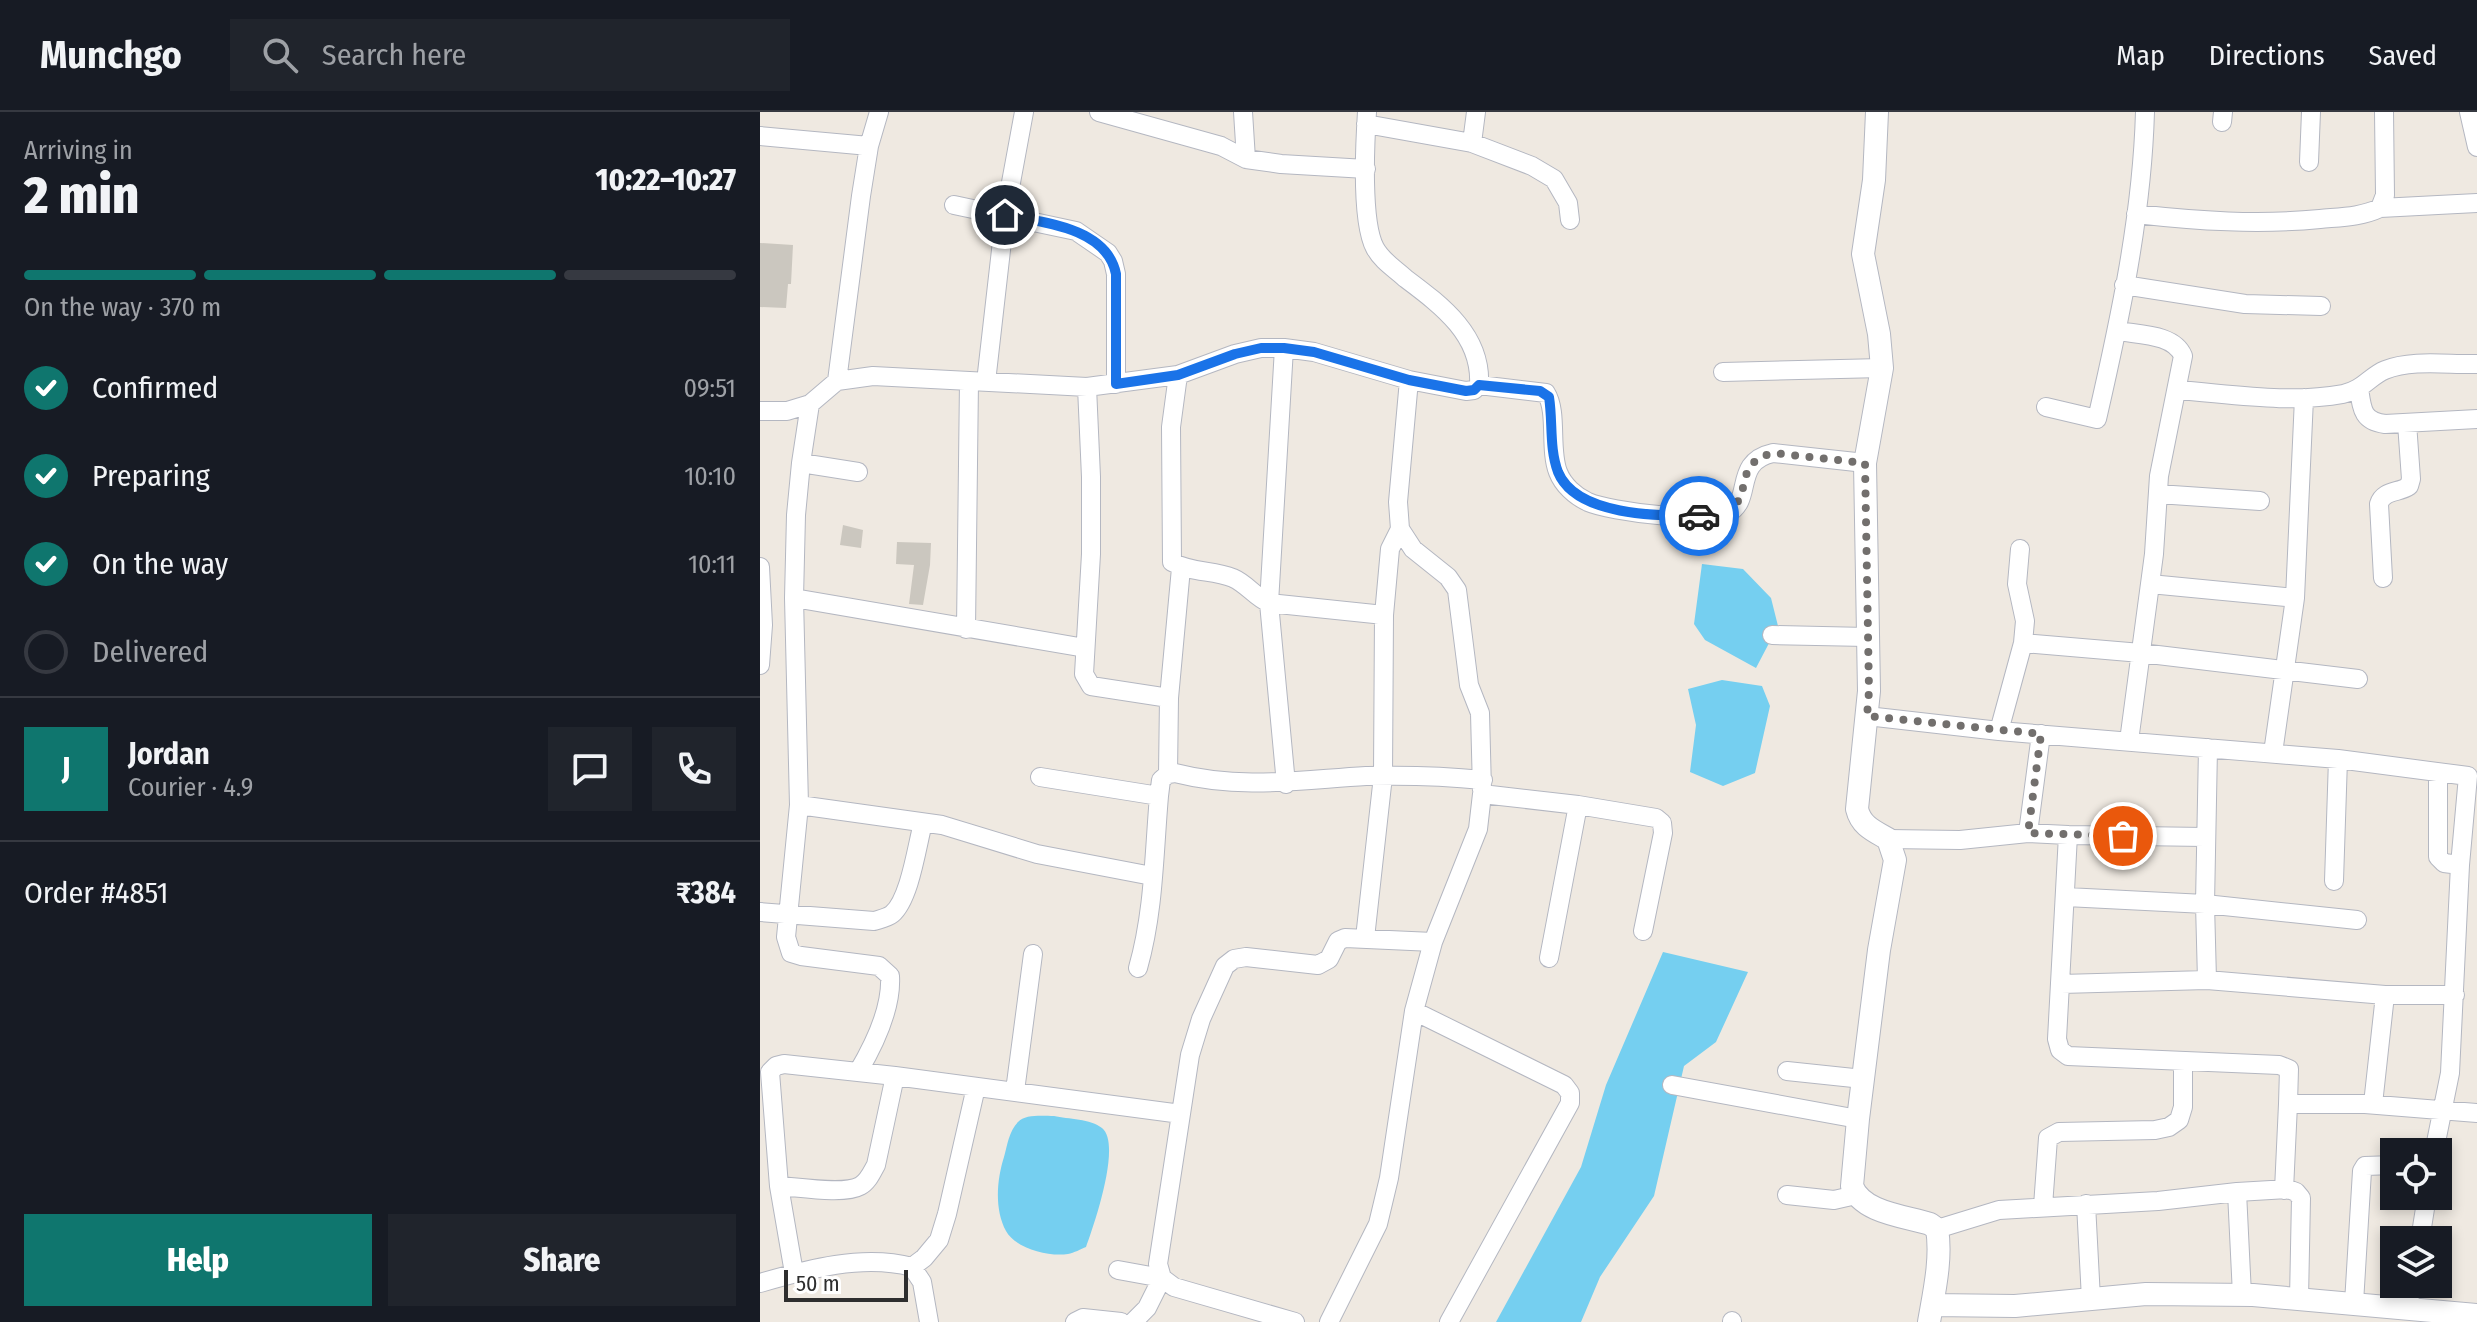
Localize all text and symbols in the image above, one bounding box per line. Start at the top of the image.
search box [230,19,790,91]
text: Munchgo [40,32,182,78]
icon: search [258,33,302,77]
text: Search here [322,37,466,73]
text: Map [2116,39,2165,72]
text: Directions [2209,39,2325,72]
text: Saved [2369,39,2437,72]
text: Arriving in [24,135,133,166]
text: 10:22–10:27 [596,162,736,198]
text: 2 min [24,164,139,227]
pin [971,181,1039,249]
icon: home [983,193,1027,237]
text: On the way · 370 m [24,292,221,323]
icon: check [24,366,68,410]
text: Confirmed [92,370,218,406]
text: 09:51 [684,373,736,404]
icon: check [24,454,68,498]
text: Preparing [92,458,210,494]
text: 10:10 [684,461,736,492]
courier [1659,476,1739,556]
icon: car [1677,494,1721,538]
icon: check [24,542,68,586]
text: On the way [92,546,228,582]
text: 10:11 [688,549,736,580]
text: Delivered [92,634,208,670]
button: chat [548,727,632,811]
button: phone [652,727,736,811]
text: Jordan [128,736,210,772]
text: J [62,751,70,787]
text: Courier · 4.9 [128,772,253,803]
pin [2089,802,2157,870]
icon: bag [2101,814,2145,858]
text: Order #4851 [24,875,169,911]
text: ₹384 [676,875,736,911]
map controls [2380,1138,2452,1298]
button: locate [2380,1138,2452,1210]
button: Help [24,1214,372,1306]
button: Share [388,1214,736,1306]
button: layers [2380,1226,2452,1298]
scale bar [784,1266,908,1302]
text: 50 m [796,1270,840,1297]

